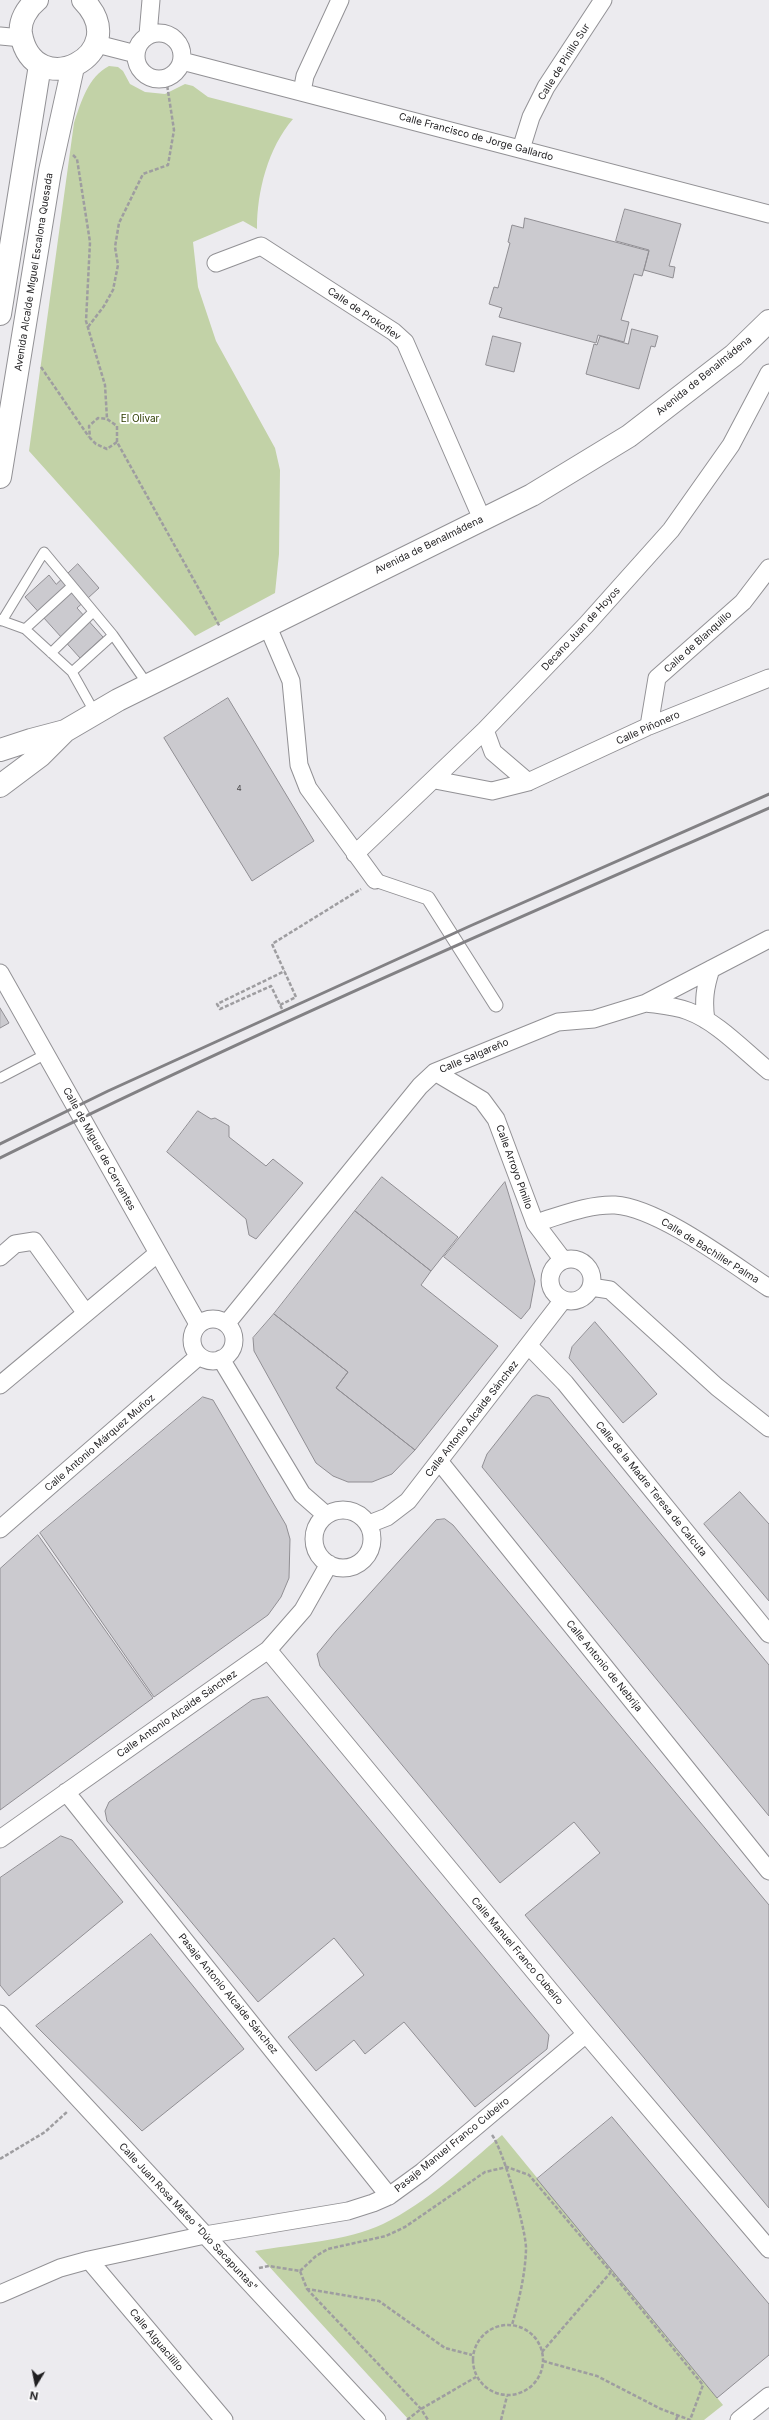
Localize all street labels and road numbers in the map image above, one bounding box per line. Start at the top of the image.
street label: Calle de Pinillo Sur [536,21,592,103]
street label: Calle Francisco de Jorge Gallardo [397,111,555,163]
street label: Avenida Alcalde Miguel Escalona Quesada [12,172,56,372]
street label: Calle de Prokofiev [325,285,403,343]
street label: Avenida de Benalmádena [654,334,754,418]
street label: Avenida de Benalmádena [373,513,485,577]
street label: Decano Juan de Hoyos [539,585,623,673]
street label: Calle de Blanquillo [662,608,734,676]
street label: Calle Piñonero [614,709,682,747]
street label: Calle Salgareño [438,1036,510,1076]
street label: Calle de Miguel de Cervantes [60,1085,138,1213]
street label: Calle Arroyo Pinillo [493,1123,535,1211]
street label: Calle de Bachiller Palma [659,1216,761,1286]
street label: Calle Antonio Alcaide Sánchez [423,1358,521,1480]
street label: Calle Antonio Márquez Muñoz [42,1392,158,1494]
street label: Calle de la Madre Teresa de Calcuta [593,1419,709,1559]
street label: Calle Antonio de Nebrija [563,1618,645,1714]
street label: Calle Antonio Alcaide Sánchez [114,1668,240,1760]
street label: Calle Manuel Franco Cubeiro [469,1895,565,2007]
street label: Pasaje Antonio Alcaide Sánchez [176,1931,280,2057]
street label: Pasaje Manuel Franco Cubeiro [392,2095,512,2195]
street label: Calle Juan Rosa Mateo "Dúo Sacapuntas" [116,2141,260,2293]
street label: Calle Alguacilillo [127,2307,185,2373]

